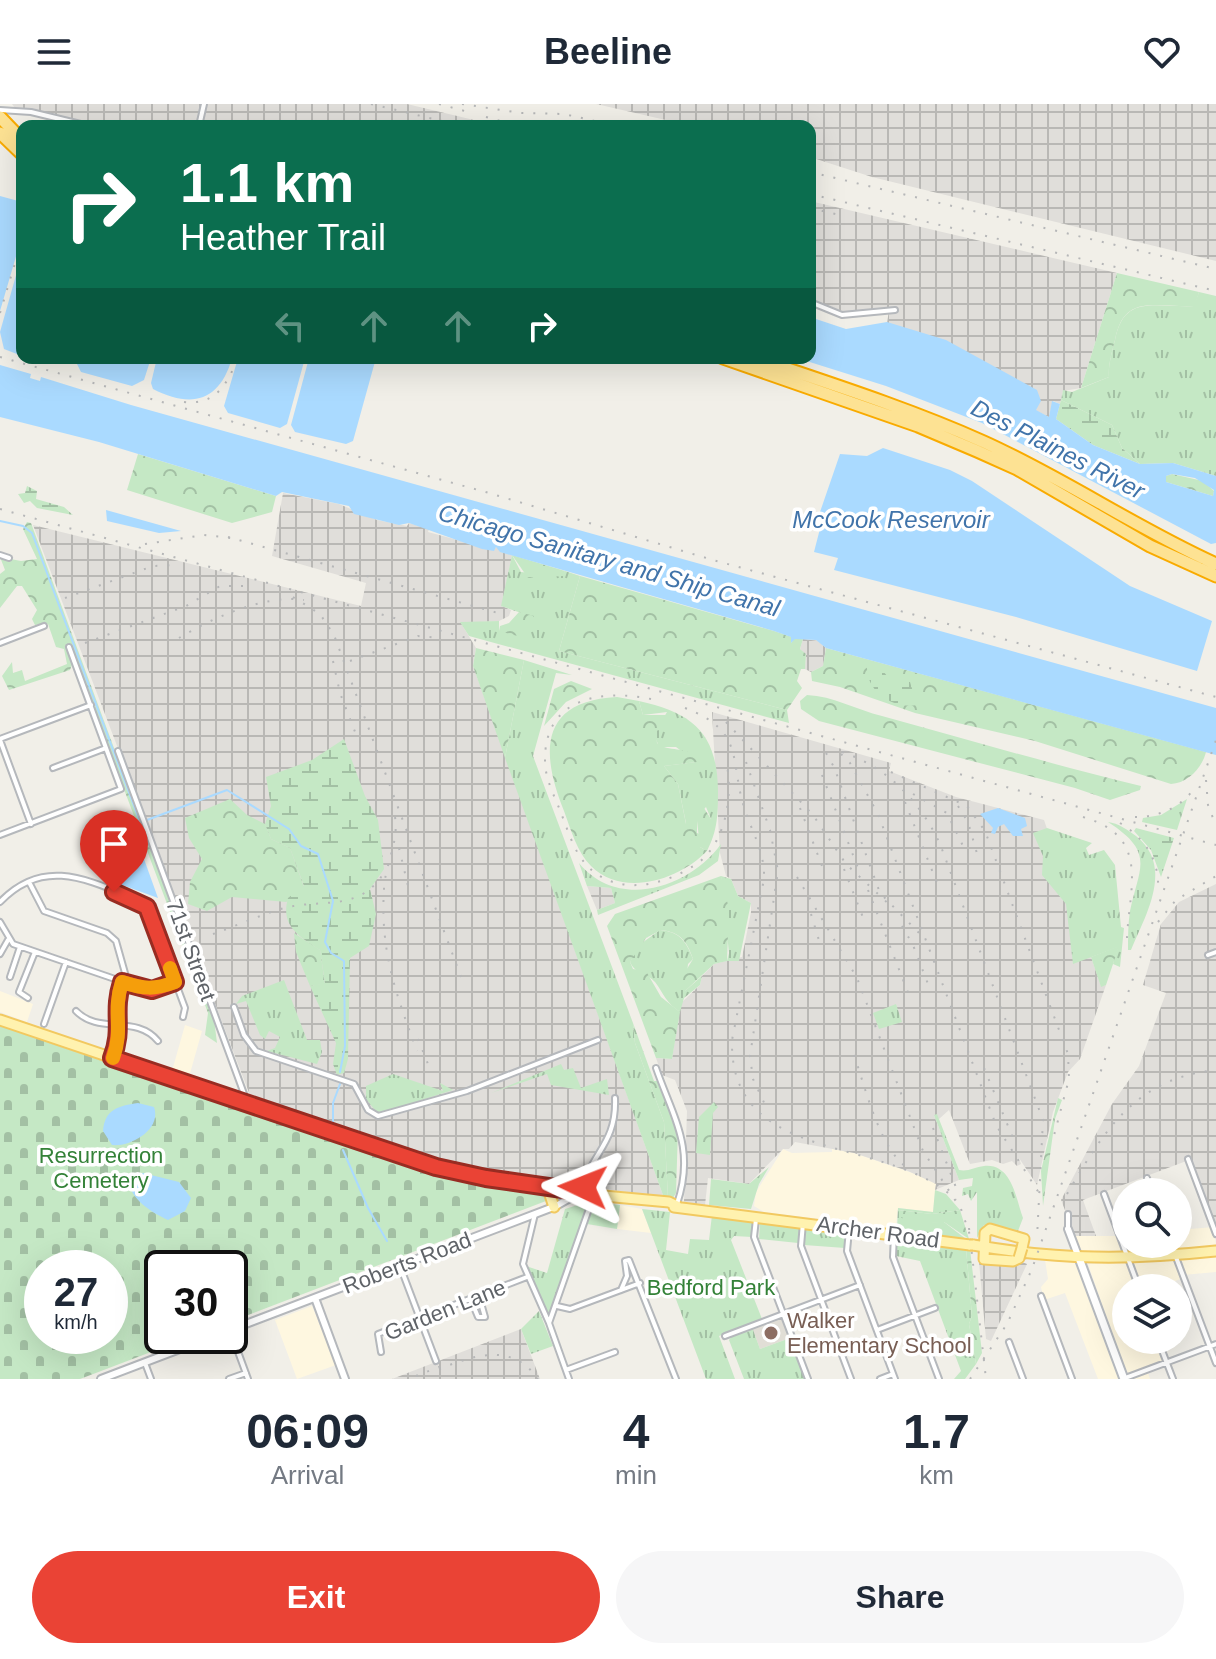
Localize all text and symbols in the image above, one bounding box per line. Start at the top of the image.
icon: menu [32,30,76,74]
icon: heart [1140,30,1184,74]
text: Beeline [544,31,672,72]
text: 1.1 km [180,151,354,214]
icon: right [48,152,152,256]
text: Heather Trail [180,217,386,258]
icon: left [268,304,312,348]
icon: ahead [352,304,396,348]
icon: ahead [436,304,480,348]
icon: right [520,304,564,348]
water label: Des Plaines River [967,394,1150,505]
water label: Chicago Sanitary and Ship Canal [435,498,783,622]
water label: McCook Reservoir [792,506,991,533]
pin [80,810,148,892]
icon: arrive [92,822,136,866]
street label: 71st Street [161,896,221,1004]
park label: Resurrection Cemetery [39,1143,163,1193]
position arrow [541,1145,625,1229]
map controls [1112,1178,1192,1354]
button: search [1112,1178,1192,1258]
street label: Archer Road [815,1211,941,1253]
street label: Roberts Road [339,1227,475,1299]
speed limit sign: 30 [144,1250,248,1354]
text: 27 [54,1270,98,1314]
street label: Garden Lane [381,1274,509,1346]
button: layers [1112,1274,1192,1354]
park label: Bedford Park [647,1275,776,1300]
place label: Walker Elementary School [787,1308,972,1358]
text: km/h [54,1311,98,1333]
marker: Walker Elementary School [762,1324,780,1342]
text: 06:09 [246,1405,369,1458]
text: 4 [623,1405,649,1458]
text: 1.7 [903,1405,970,1458]
text: Arrival [271,1460,344,1490]
text: min [615,1460,657,1490]
text: km [919,1460,954,1490]
button: Exit [32,1551,600,1643]
button: Share [616,1551,1184,1643]

